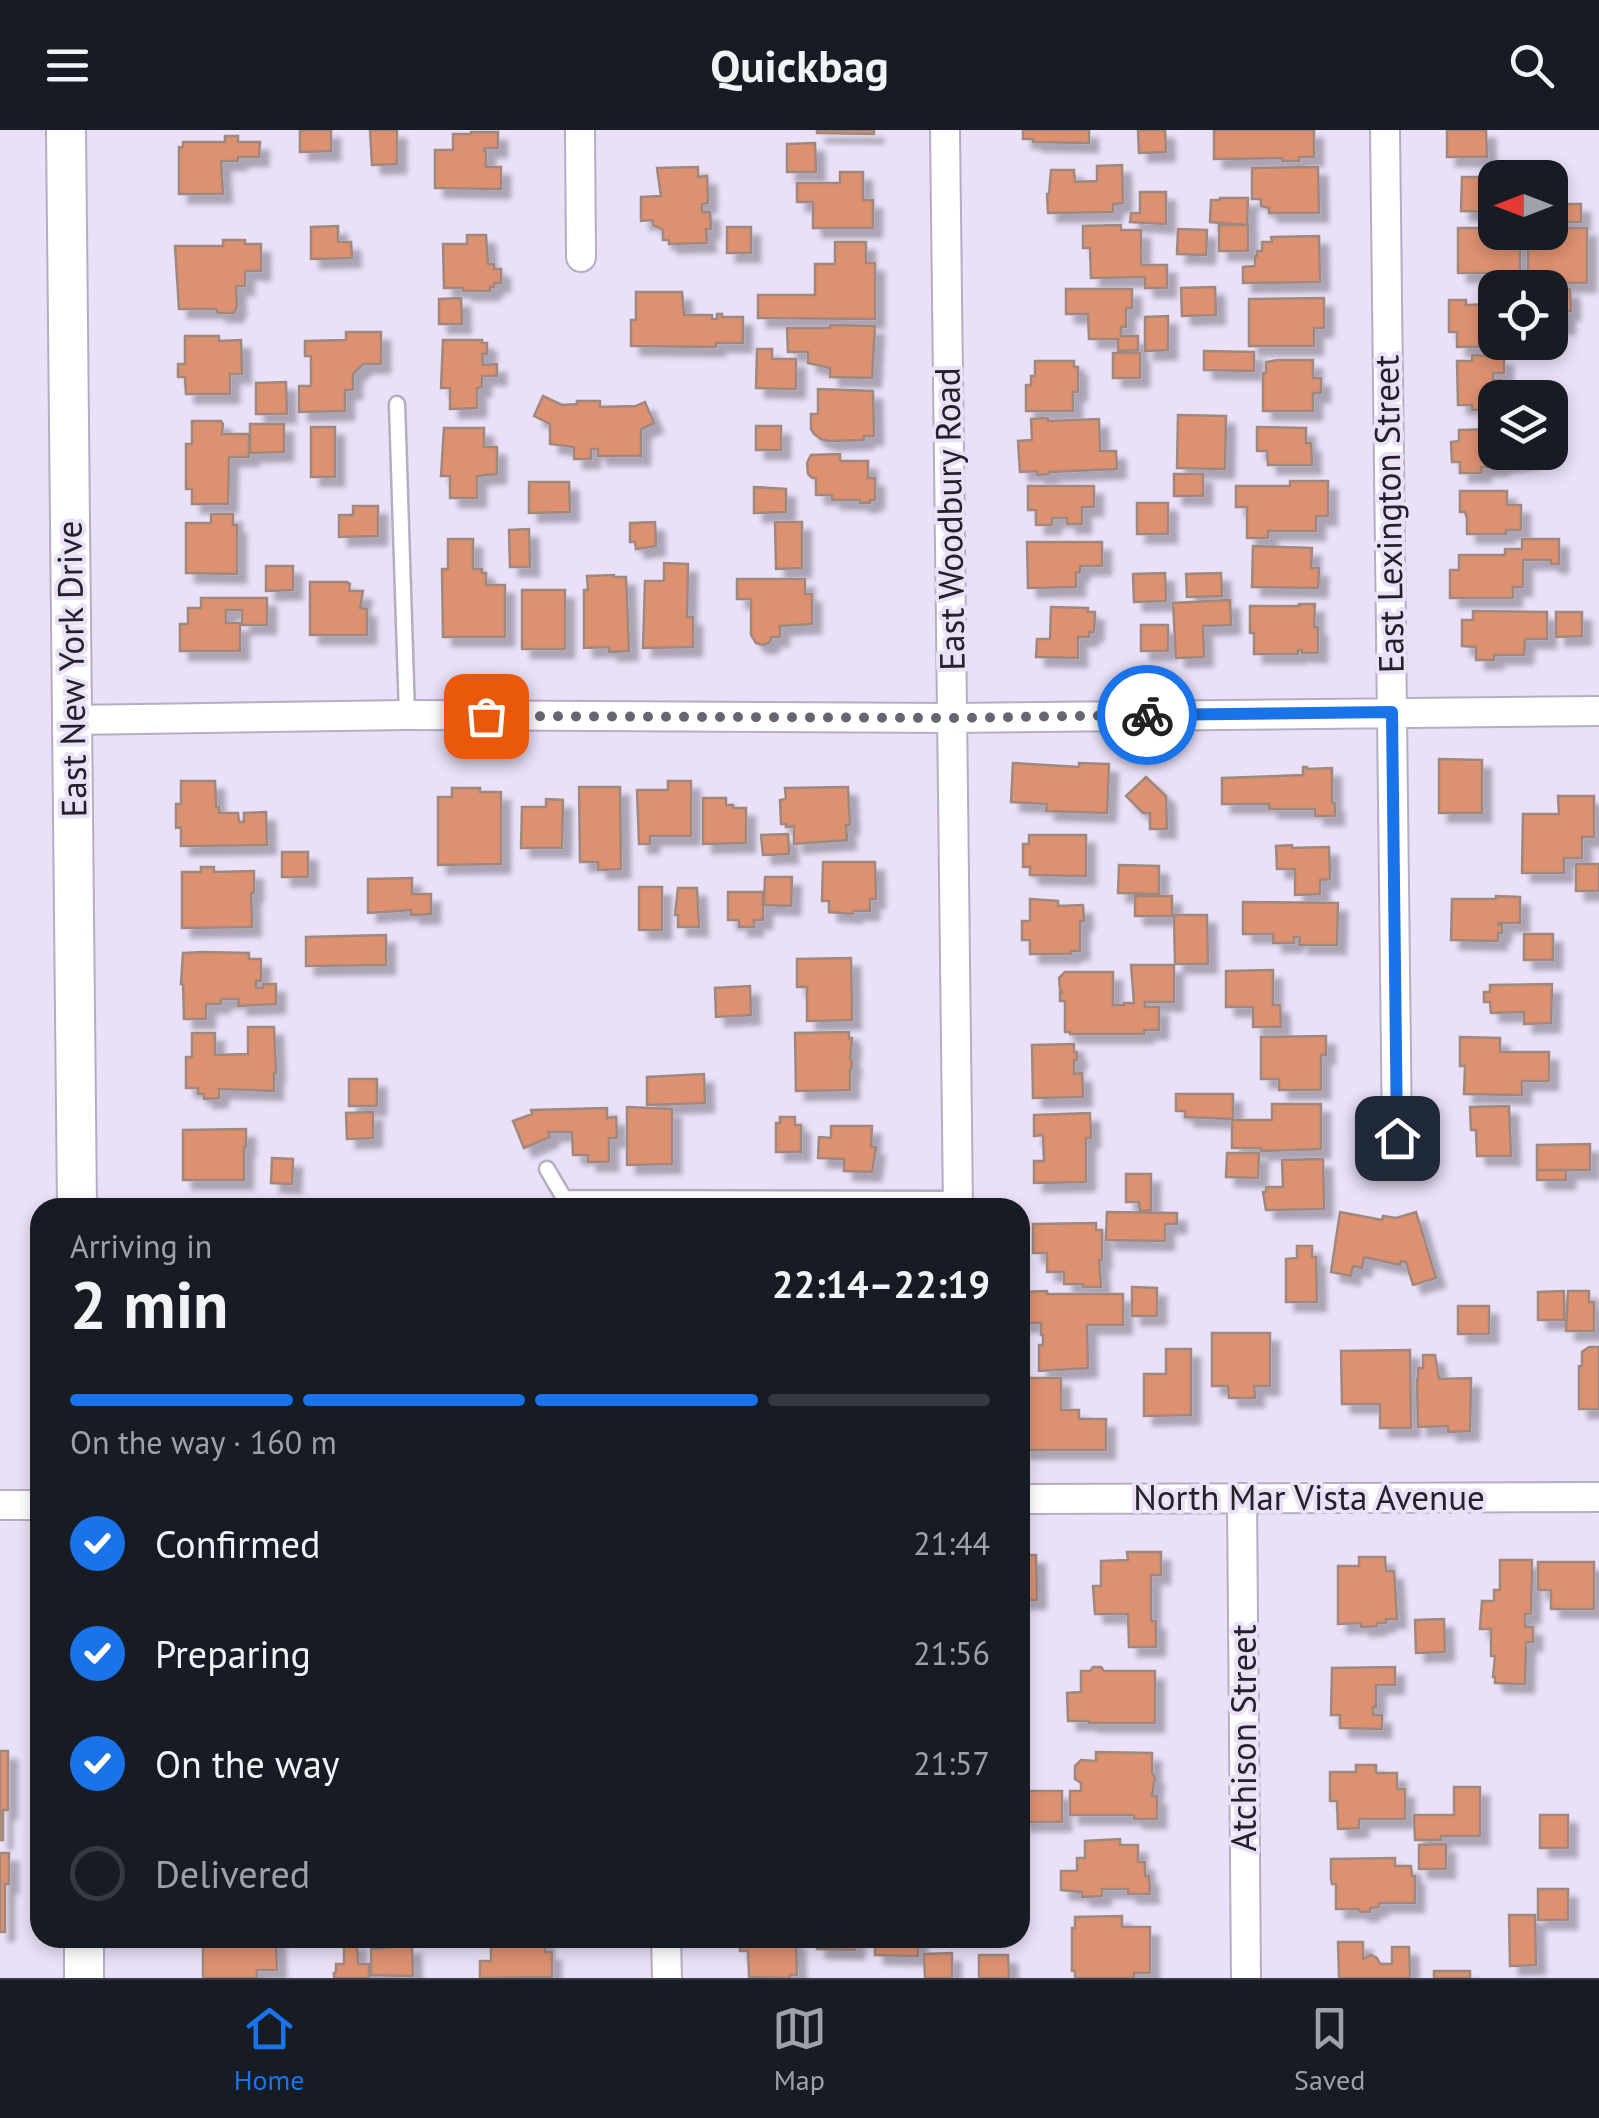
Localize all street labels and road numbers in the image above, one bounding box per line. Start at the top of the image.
street label: East Lexington Street [1362,354,1414,674]
street label: East Woodbury Road [923,367,975,671]
street label: East New York Drive [45,520,97,818]
street label: North Mar Vista Avenue [1133,1474,1485,1520]
street label: Atchison Street [1220,1624,1266,1852]

